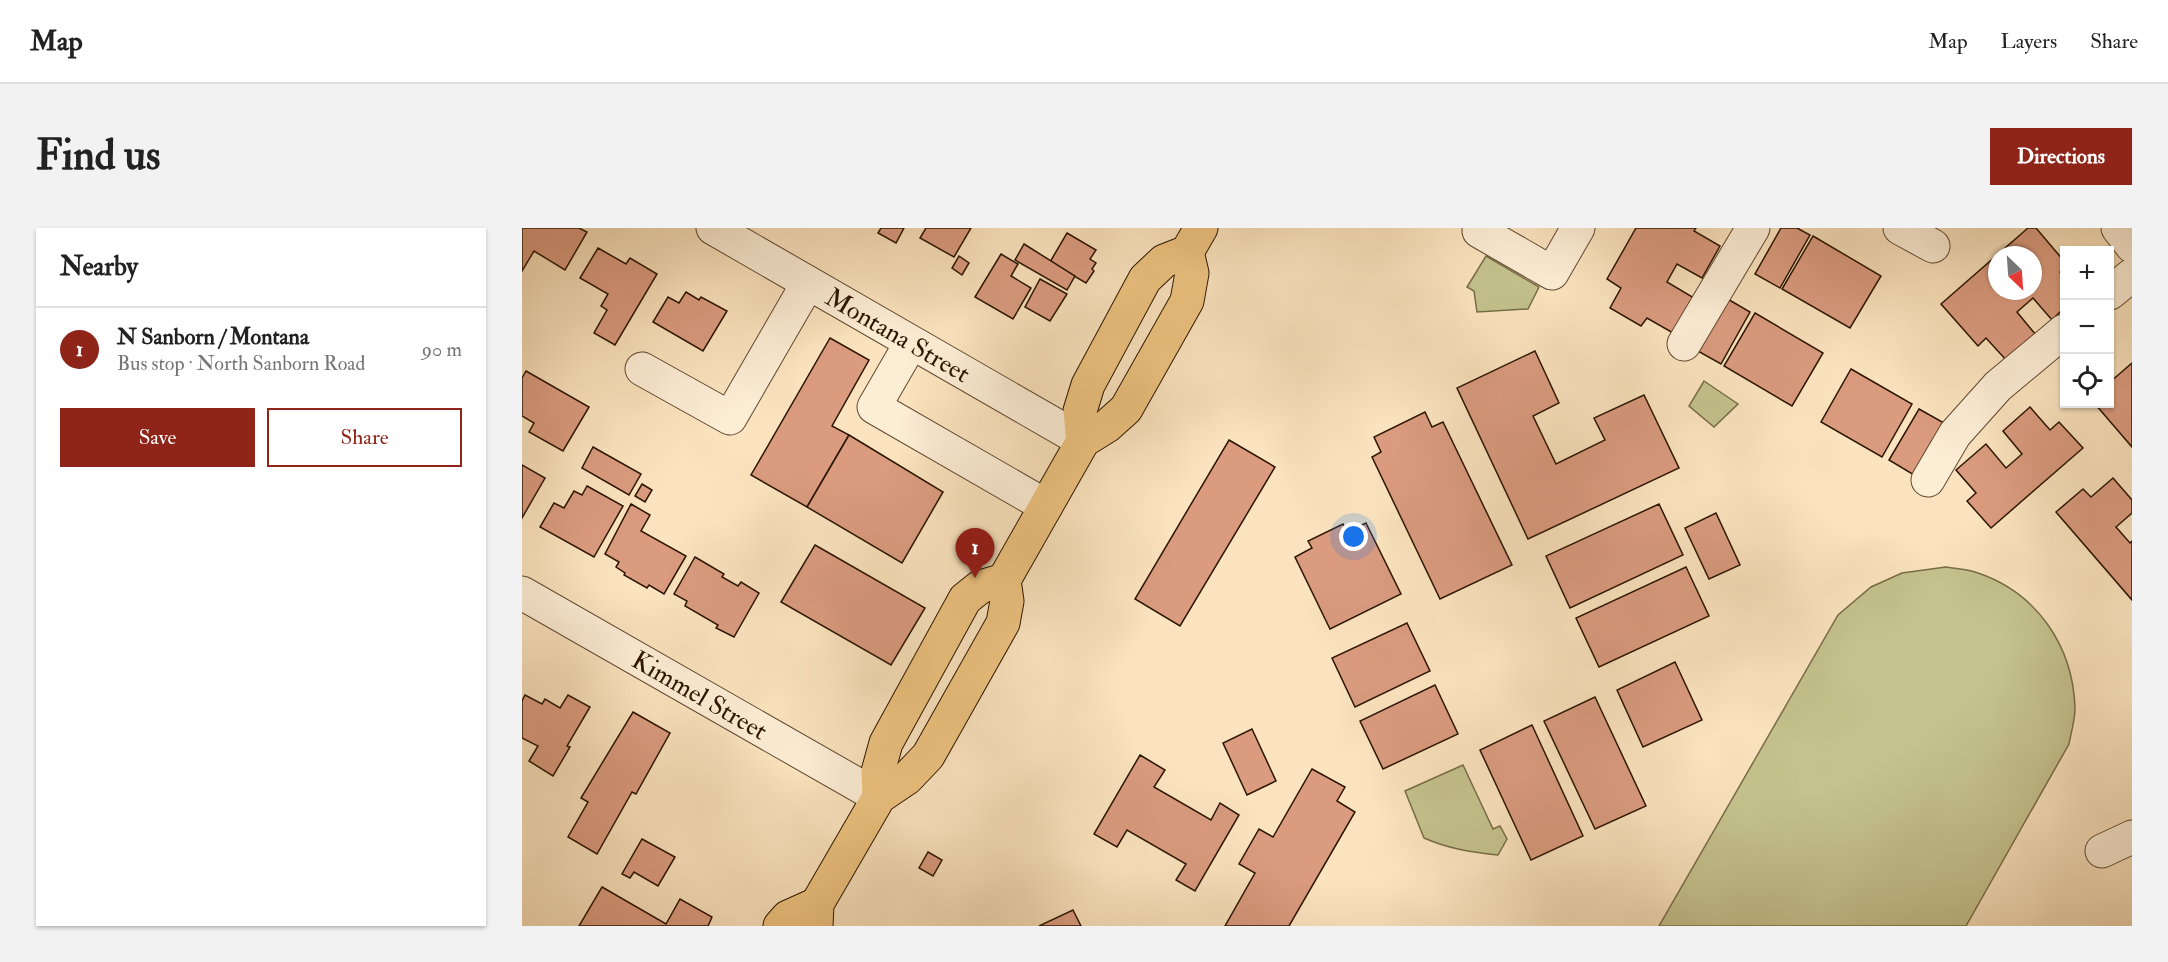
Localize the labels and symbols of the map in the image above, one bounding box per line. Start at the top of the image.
north arrow [1988,246,2042,300]
street label: Montana Street [819,282,976,390]
your location [1339,522,1368,551]
pin: 1 [956,528,994,578]
street label: Kimmel Street [626,644,773,747]

